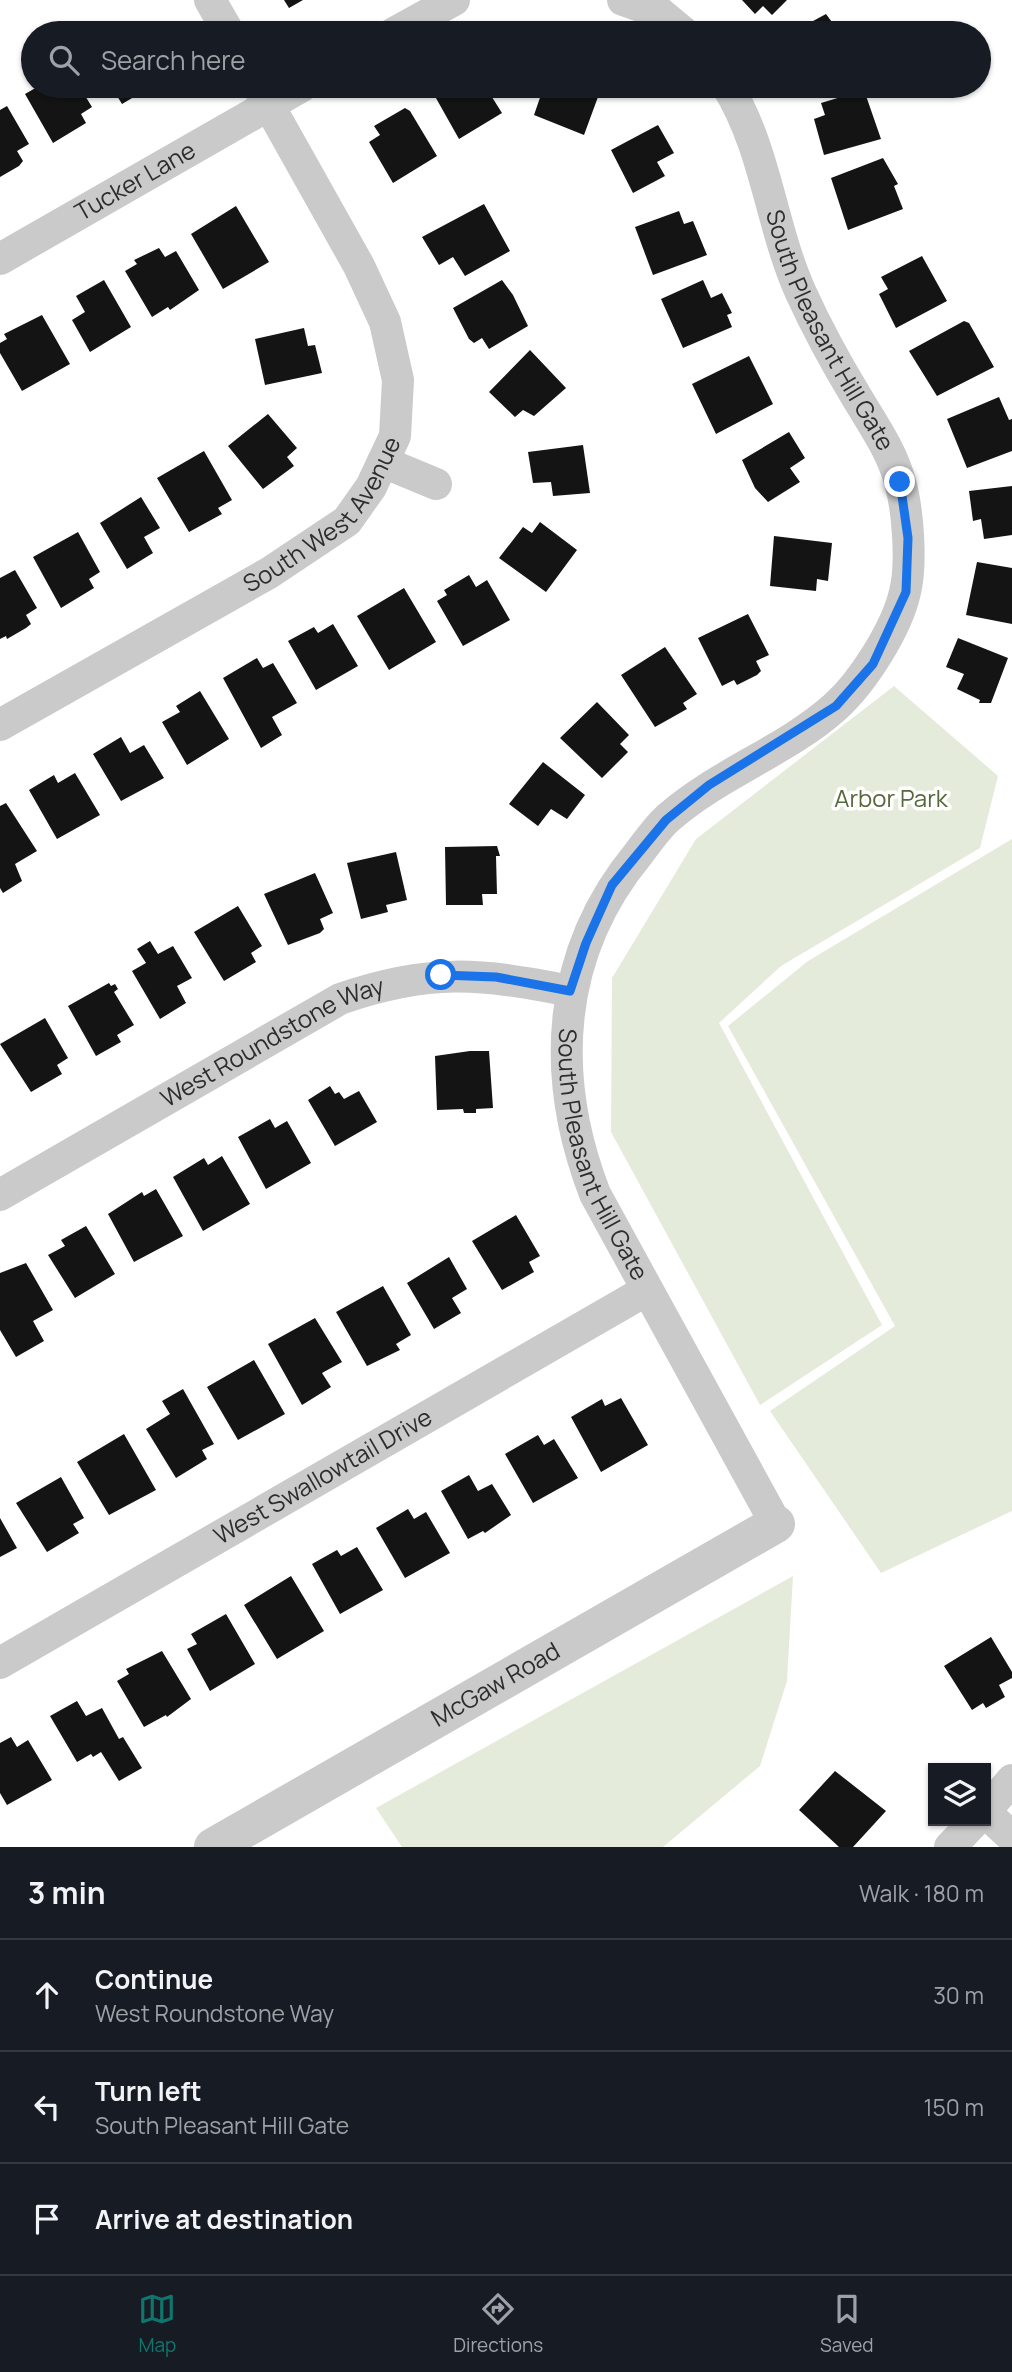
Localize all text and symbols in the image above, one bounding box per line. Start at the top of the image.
search box [21,21,991,98]
icon: search [45,41,83,79]
text: Search here [101,42,246,78]
street label: Tucker Lane [68,133,201,228]
street label: South Pleasant Hill Gate [759,206,903,456]
street label: South West Avenue [237,431,407,599]
route end [884,466,915,497]
park label: Arbor Park [834,781,949,814]
route start [425,959,456,990]
street label: West Roundstone Way [154,968,388,1114]
street label: South Pleasant Hill Gate [552,1028,657,1286]
street label: West Swallowtail Drive [207,1400,437,1551]
street label: McGaw Road [425,1633,565,1733]
map controls [928,1763,991,1826]
button: layers [928,1763,991,1826]
text: 3 min [28,1872,106,1913]
text: Walk · 180 m [859,1877,984,1909]
text: Continue [95,1961,213,1997]
icon: ahead [28,1976,66,2014]
text: 30 m [933,1979,984,2011]
text: West Roundstone Way [95,1997,334,2029]
text: Turn left [95,2073,202,2109]
icon: left [28,2088,66,2126]
text: 150 m [924,2091,984,2123]
text: South Pleasant Hill Gate [95,2109,349,2141]
icon: arrive [28,2200,66,2238]
text: Arrive at destination [95,2201,353,2237]
tab: Map [138,2290,176,2358]
tab: Directions [453,2290,543,2358]
tab: Saved [820,2290,874,2358]

